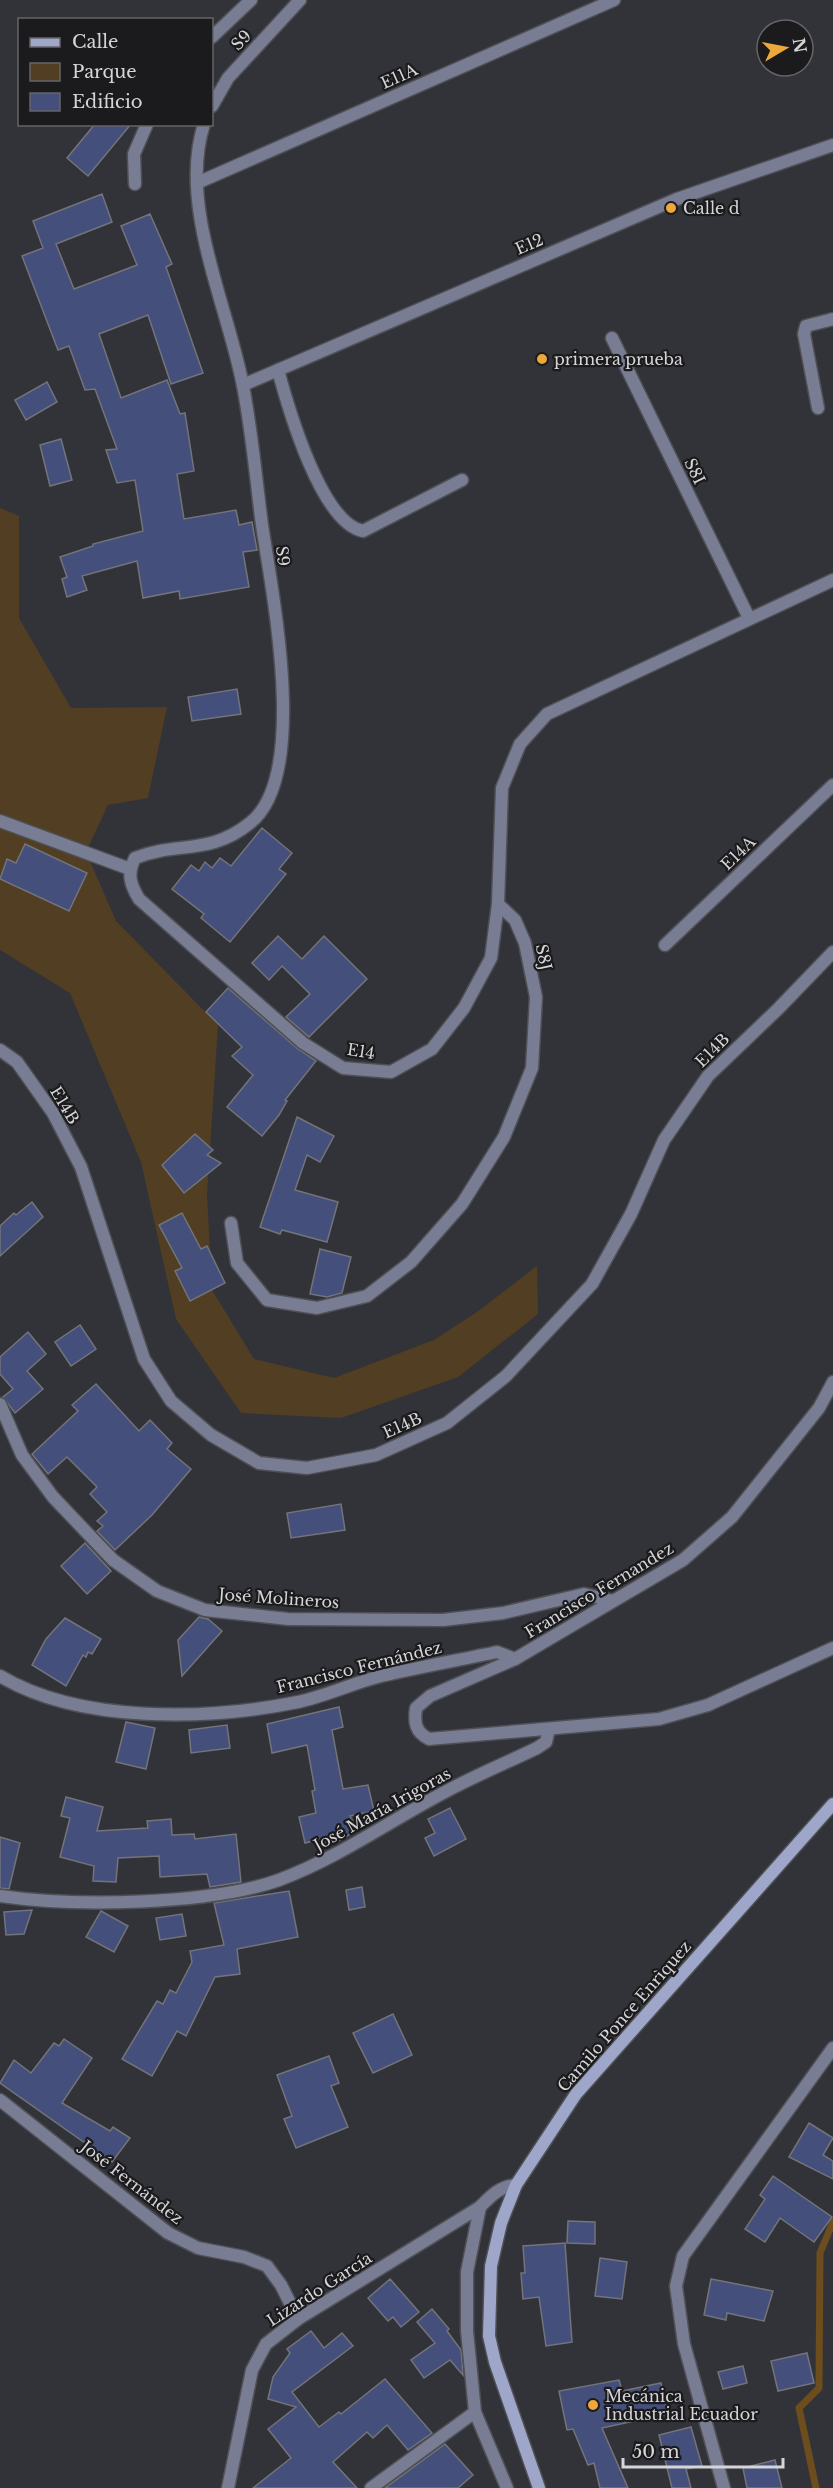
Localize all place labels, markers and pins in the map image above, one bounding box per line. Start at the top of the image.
place label: Calle d [683,198,740,218]
marker: Calle d [664,201,678,215]
place label: primera prueba [554,349,683,369]
marker: primera prueba [535,352,549,366]
place label: Mecánica Industrial Ecuador [605,2386,758,2424]
marker: Mecánica Industrial Ecuador [586,2398,600,2412]

